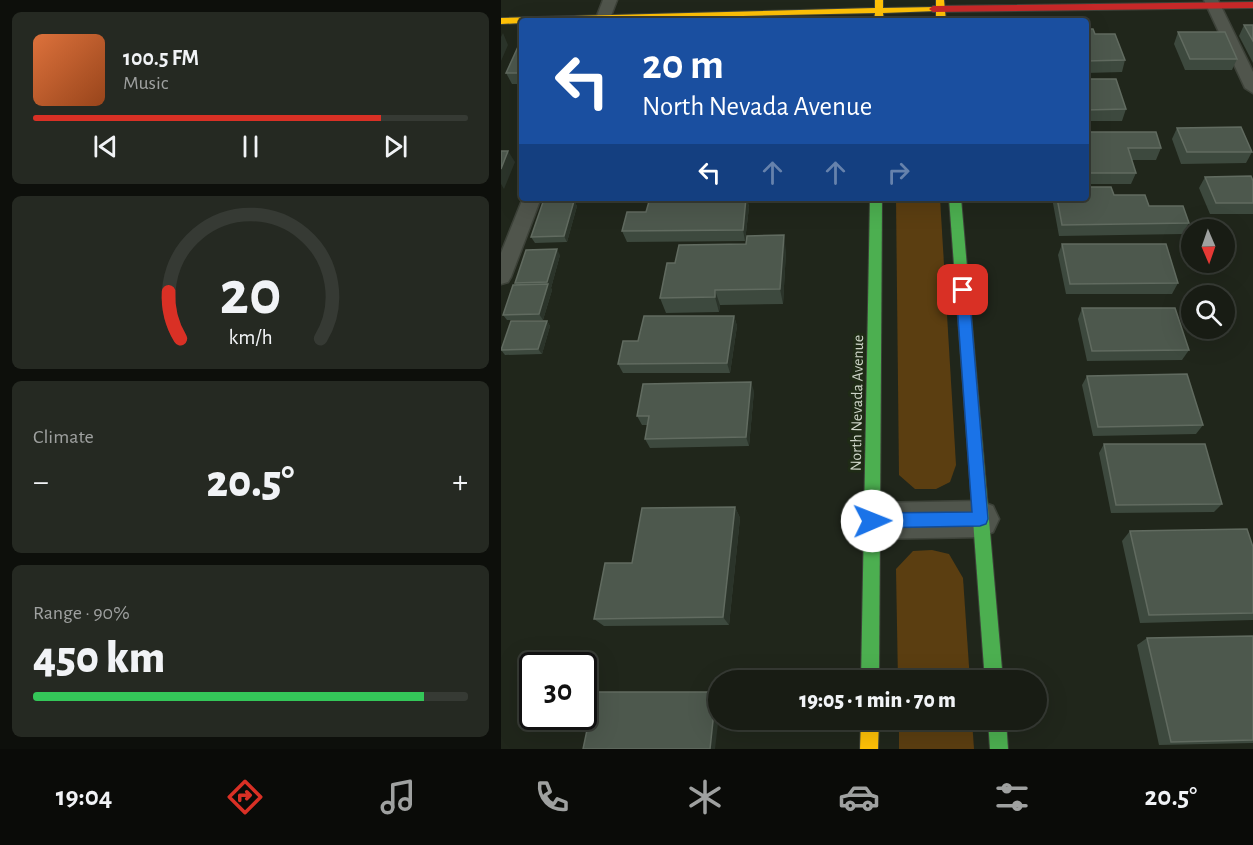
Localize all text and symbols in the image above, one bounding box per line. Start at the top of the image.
icon: left [543,42,621,120]
text: 20 m [642,44,724,86]
text: 100.5 FM [123,47,199,69]
text: Music [123,73,169,93]
text: North Nevada Avenue [642,93,872,120]
icon: previous [89,130,122,163]
icon: pause [234,130,267,163]
icon: next [379,130,412,163]
icon: left [693,156,726,189]
icon: ahead [756,156,789,189]
icon: ahead [819,156,852,189]
icon: right [882,156,915,189]
north arrow [1181,219,1235,273]
map controls [1181,219,1235,339]
text: 20 [220,264,281,326]
pin [937,264,988,315]
icon: arrive [946,273,979,306]
button: search [1181,285,1235,339]
text: km/h [228,328,273,349]
street label: North Nevada Avenue [848,335,866,471]
text: Climate [33,427,94,447]
text: 20.5° [207,460,294,505]
text: − [33,466,49,499]
text: + [452,466,468,499]
position arrow [840,489,904,553]
text: Range · 90% [33,603,130,623]
text: 450 km [33,636,165,681]
speed limit sign: 30 [519,652,597,730]
text: 19:05 · 1 min · 70 m [799,689,956,711]
icon: directions [224,776,266,818]
icon: music [377,776,419,818]
icon: phone [531,776,573,818]
icon: climate [684,776,726,818]
icon: car [838,776,880,818]
icon: filters [991,776,1033,818]
text: 19:04 [56,783,112,810]
text: 20.5° [1145,783,1197,810]

